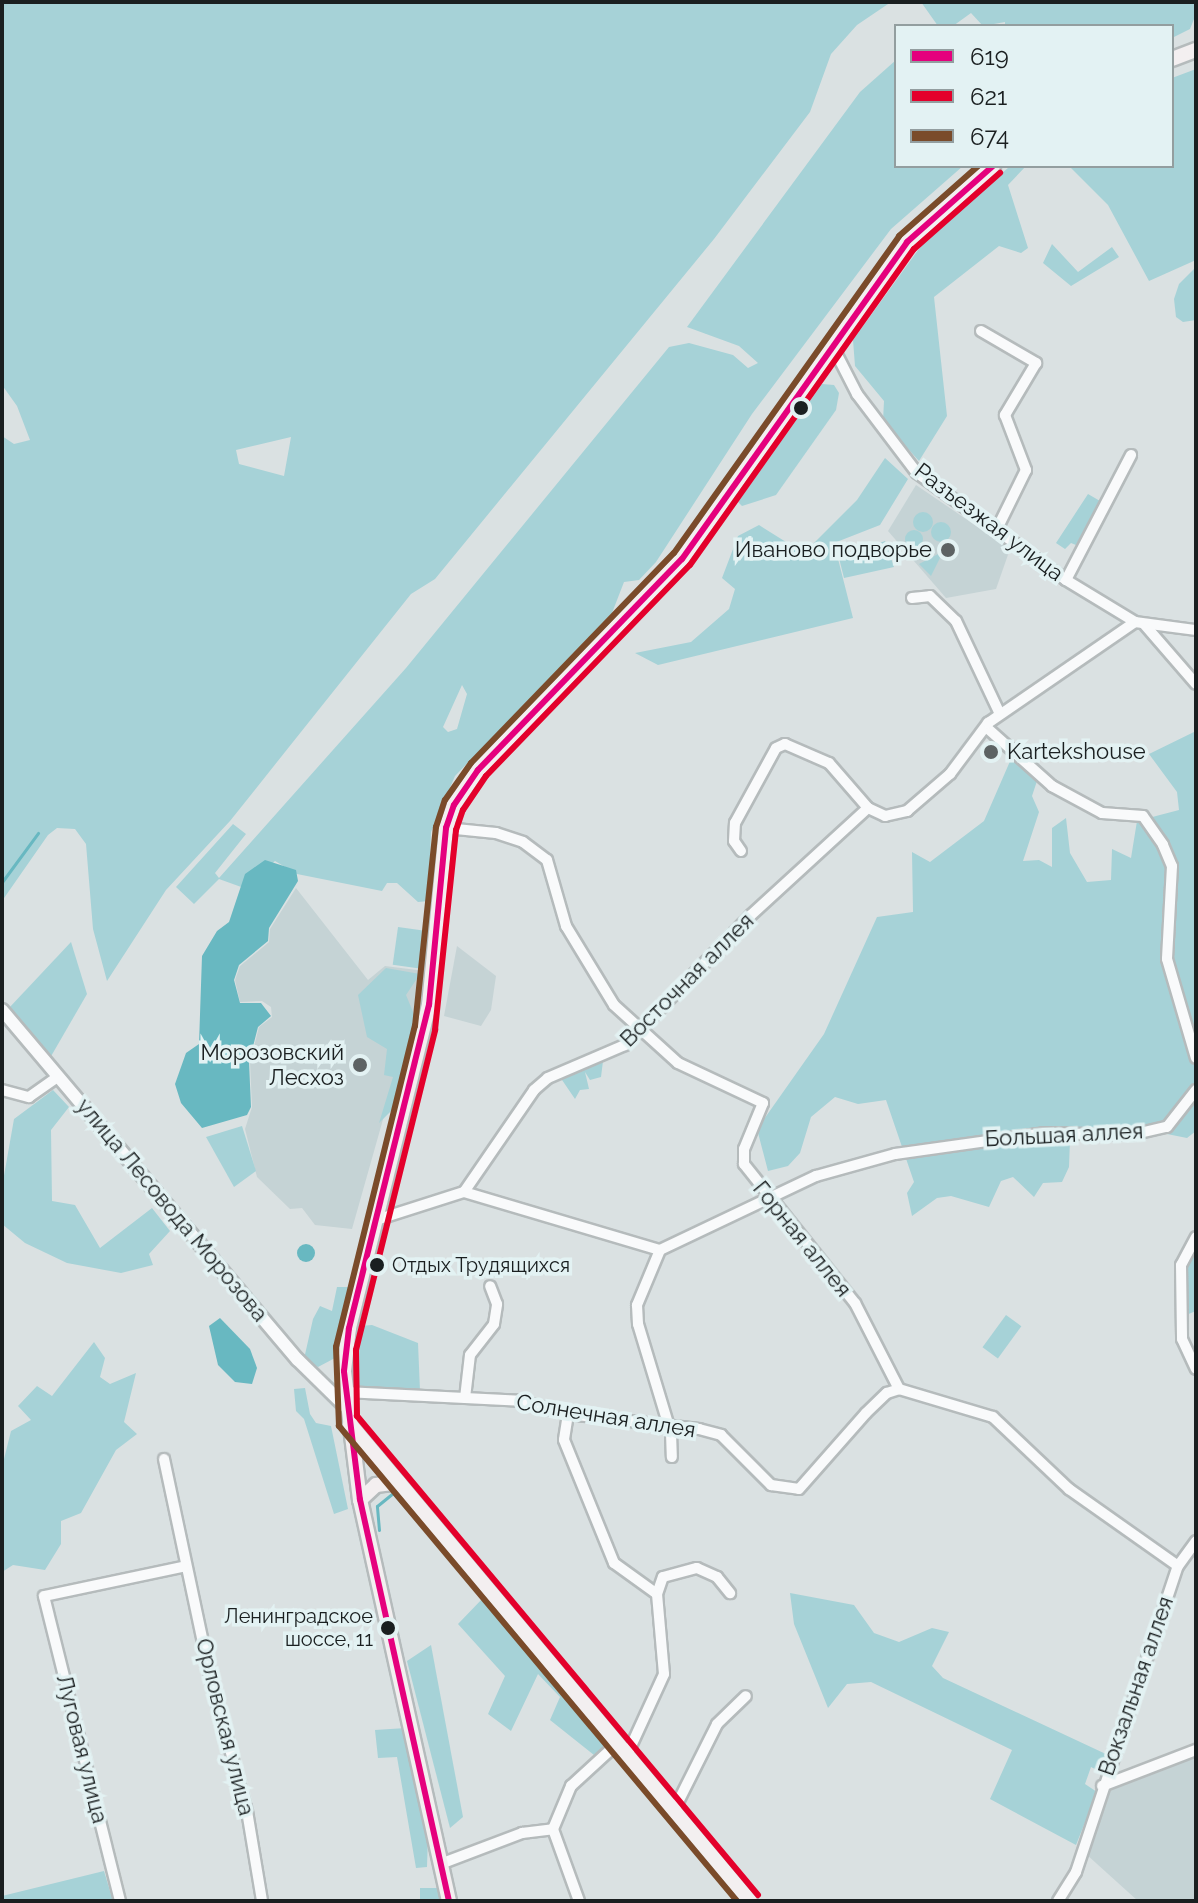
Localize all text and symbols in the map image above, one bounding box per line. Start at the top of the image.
legend [894,24,1174,168]
text: 619 [970,42,1009,71]
text: 621 [970,82,1007,111]
text: 674 [970,122,1009,151]
unlabelled marker [793,400,809,416]
street label: Разъезжая улица [909,457,1069,587]
place label: Иваново подворье [735,537,932,563]
marker: Иваново подворье [939,541,957,559]
place label: Kartekshouse [1007,739,1146,765]
marker: Kartekshouse [982,743,1000,761]
street label: Восточная аллея [615,908,759,1052]
place label: Морозовский Лесхоз [201,1039,344,1090]
marker: Морозовский Лесхоз [351,1056,369,1074]
street label: улица Лесовода Морозова [71,1093,273,1327]
street label: Большая аллея [984,1118,1144,1152]
street label: Горная аллея [747,1176,857,1302]
place label: Отдых Трудящихся [392,1253,571,1277]
marker: Отдых Трудящихся [369,1257,385,1273]
street label: Солнечная аллея [515,1389,697,1443]
street label: Вокзальная аллея [1093,1593,1179,1779]
place label: Ленинградское шоссе, 11 [224,1604,373,1651]
marker: Ленинградское шоссе, 11 [380,1620,396,1636]
street label: Орловская улица [190,1635,260,1819]
street label: Луговая улица [51,1672,113,1826]

